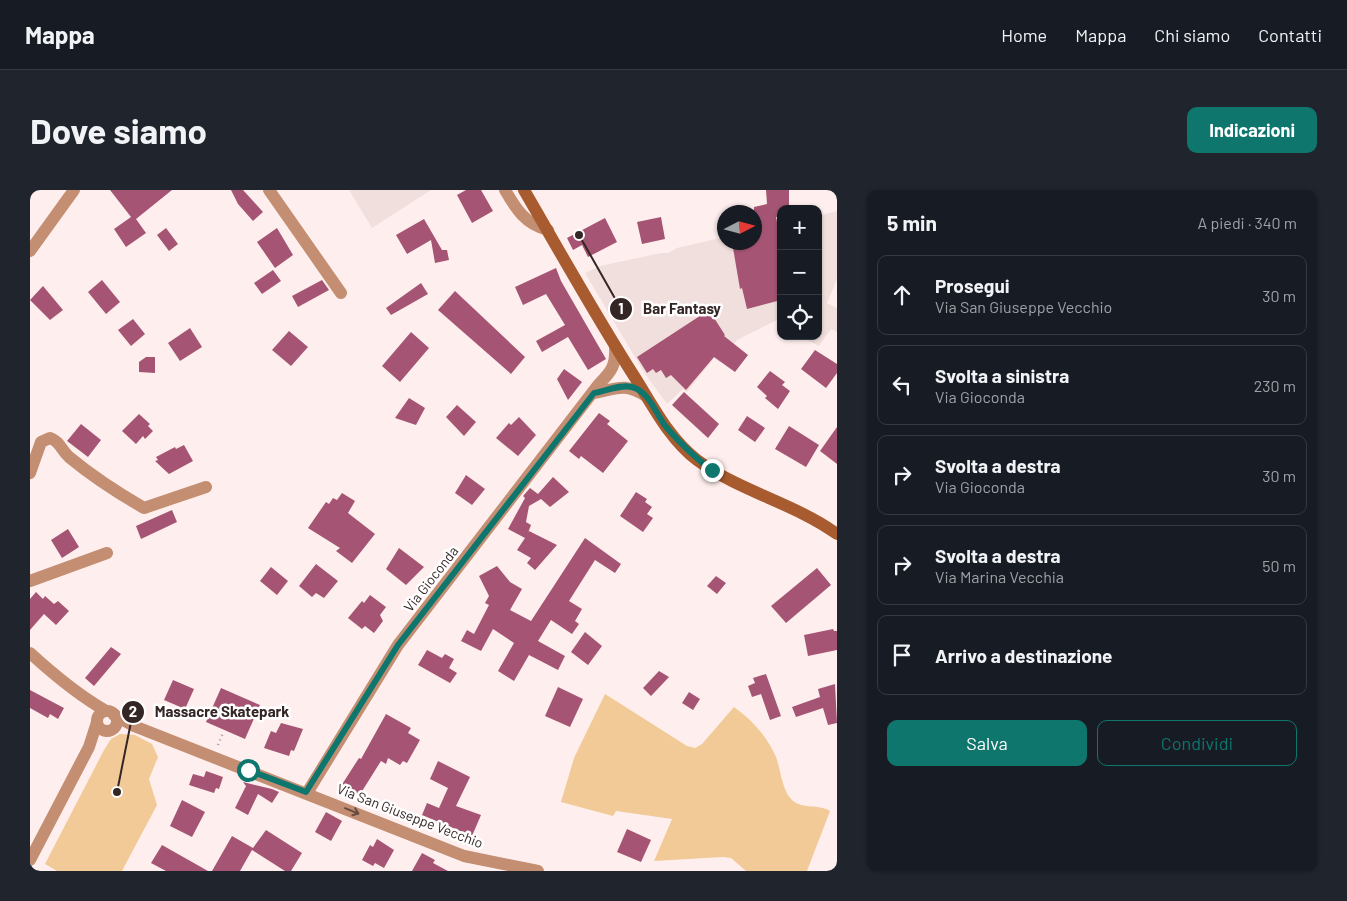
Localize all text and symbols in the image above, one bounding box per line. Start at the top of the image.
text: Mappa [25,20,95,49]
text: Home [1001,24,1047,46]
text: Mappa [1075,24,1126,46]
text: Chi siamo [1154,24,1230,46]
text: Contatti [1258,24,1322,46]
button: Indicazioni [1187,107,1317,153]
text: Dove siamo [30,109,207,151]
north arrow [717,205,762,250]
map controls [777,205,822,340]
button: + [777,205,822,250]
text: 5 min [887,210,937,235]
text: A piedi · 340 m [1198,213,1297,232]
button: − [777,250,822,295]
text: Prosegui [935,274,1010,297]
icon: ahead [888,281,916,309]
text: 30 m [1262,286,1296,305]
callout: Bar Fantasy [608,294,731,324]
button: locate [777,295,822,340]
text: Via San Giuseppe Vecchio [935,297,1112,316]
text: 1 [618,299,624,317]
text: Bar Fantasy [643,299,721,317]
text: Svolta a sinistra [935,364,1069,387]
icon: left [888,371,916,399]
text: 230 m [1254,376,1296,395]
text: Via Gioconda [935,387,1025,406]
text: Svolta a destra [935,454,1061,477]
route end [701,459,724,482]
icon: right [888,461,916,489]
text: 30 m [1262,466,1296,485]
text: Via Gioconda [935,477,1025,496]
street label: Via Gioconda [400,542,462,615]
text: Svolta a destra [935,544,1061,567]
icon: right [888,551,916,579]
text: 50 m [1262,556,1296,575]
text: Via Marina Vecchia [935,567,1064,586]
icon: arrive [888,641,916,669]
text: Arrivo a destinazione [935,644,1113,667]
callout: Massacre Skatepark [120,697,300,727]
text: 2 [129,702,137,720]
text: Massacre Skatepark [155,702,289,720]
button: Salva [887,720,1087,766]
button: Condividi [1097,720,1297,766]
route start [237,759,260,782]
street label: Via San Giuseppe Vecchio [335,780,486,851]
one-way arrow [344,806,359,816]

